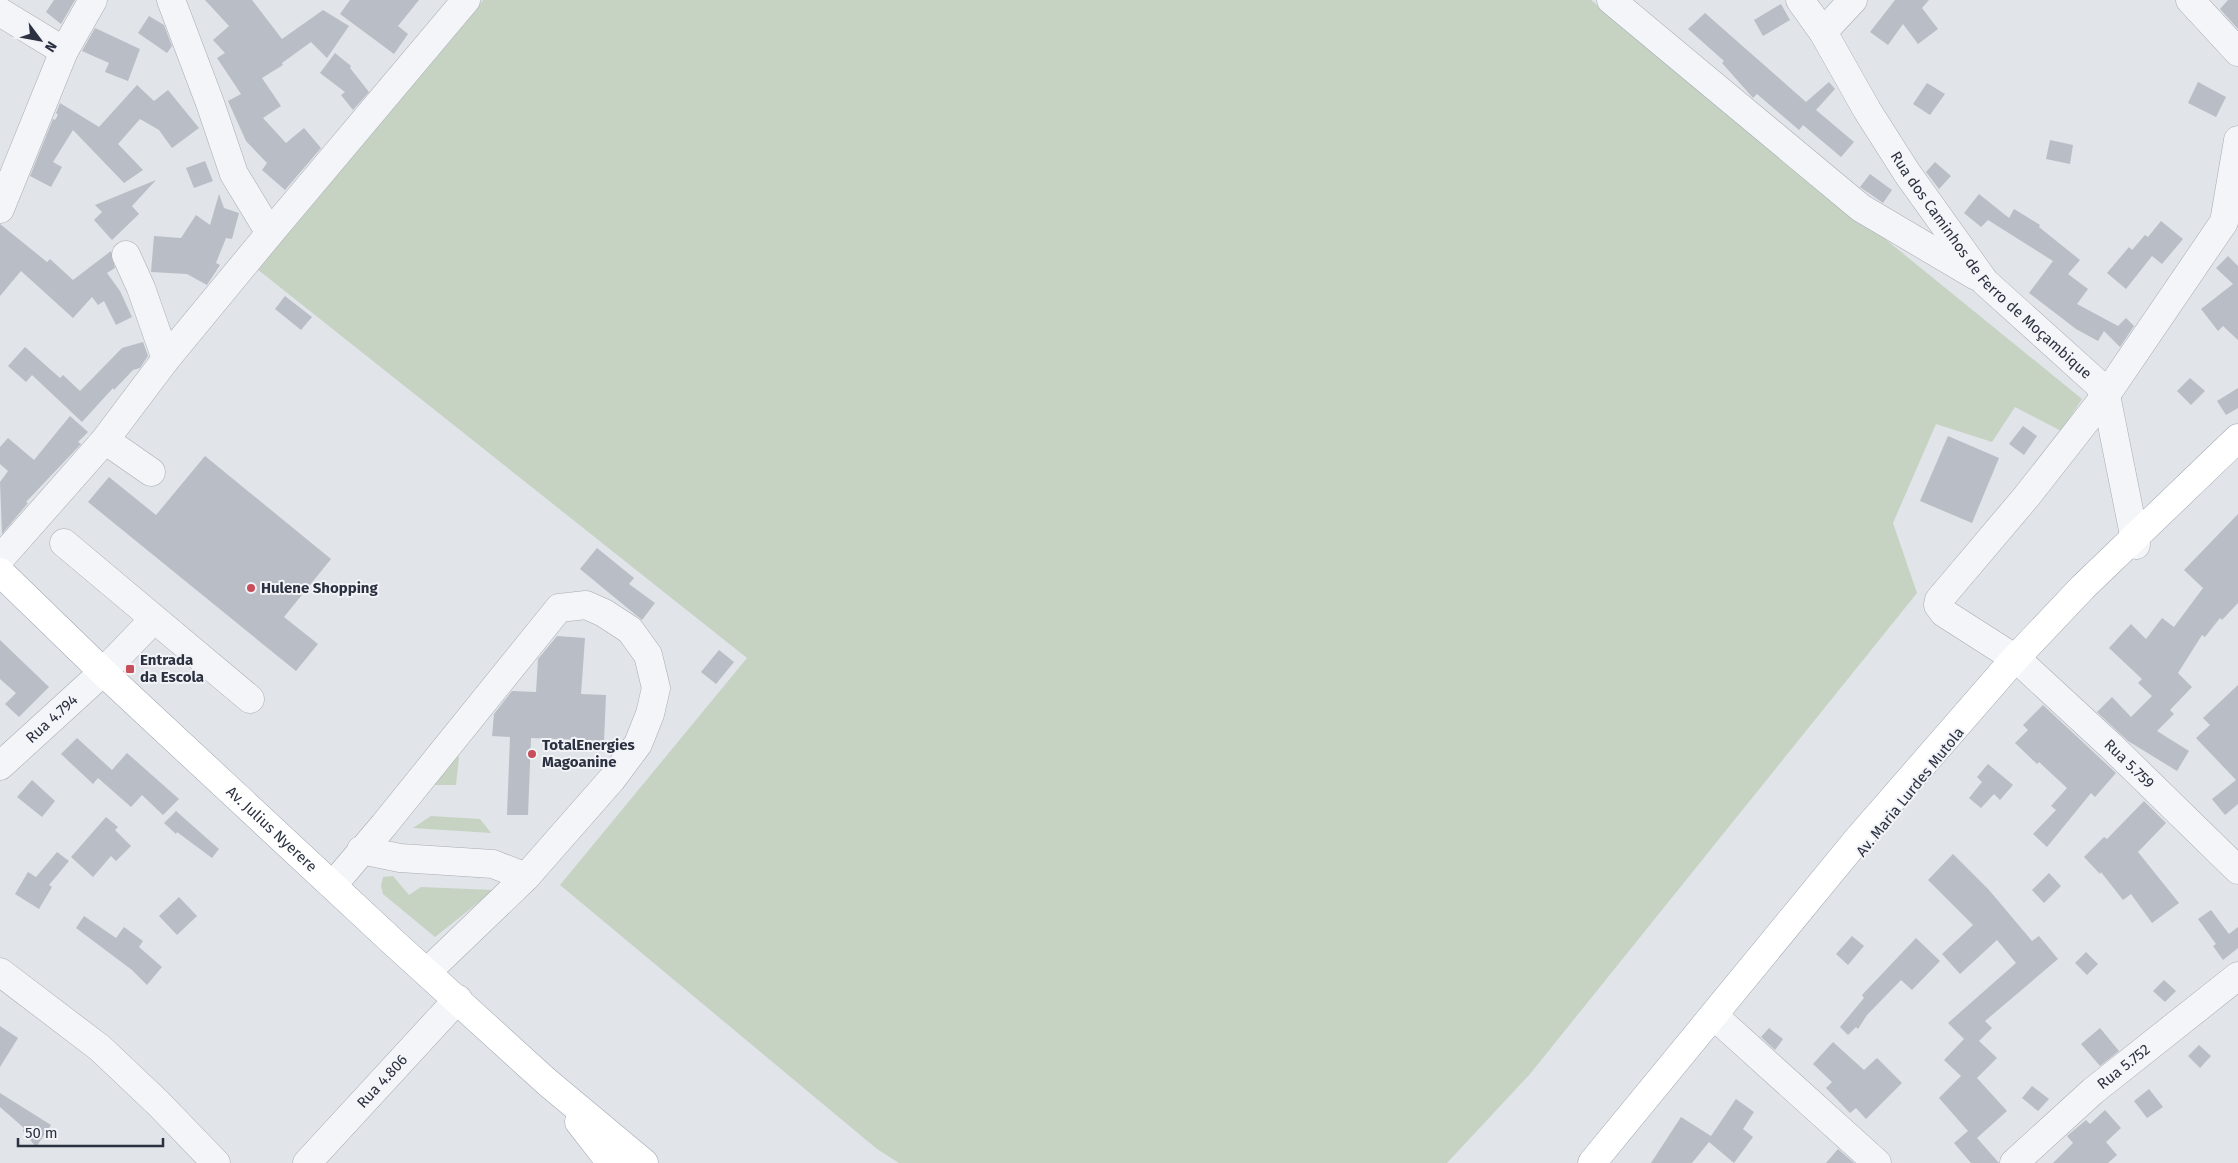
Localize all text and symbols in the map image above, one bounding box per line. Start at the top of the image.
north arrow [15,15,65,65]
text: N [41,38,60,55]
street label: Rua dos Caminhos de Ferro de Moçambique [1887,148,2095,383]
place label: Hulene Shopping [261,579,379,597]
marker: Hulene Shopping [245,582,257,594]
place label: Entrada da Escola [140,651,204,686]
marker: Entrada da Escola [124,663,136,675]
street label: Rua 4.794 [22,691,81,747]
street label: Av. Maria Lurdes Mutola [1852,724,1968,860]
street label: Rua 5.759 [2101,735,2158,792]
place label: TotalEnergies Magoanine [542,736,635,771]
marker: TotalEnergies Magoanine [526,748,538,760]
street label: Av. Julius Nyerere [223,782,321,876]
street label: Rua 5.752 [2094,1040,2154,1093]
street label: Rua 4.806 [353,1051,411,1112]
scale bar [18,1116,162,1148]
text: 50 m [25,1124,58,1142]

